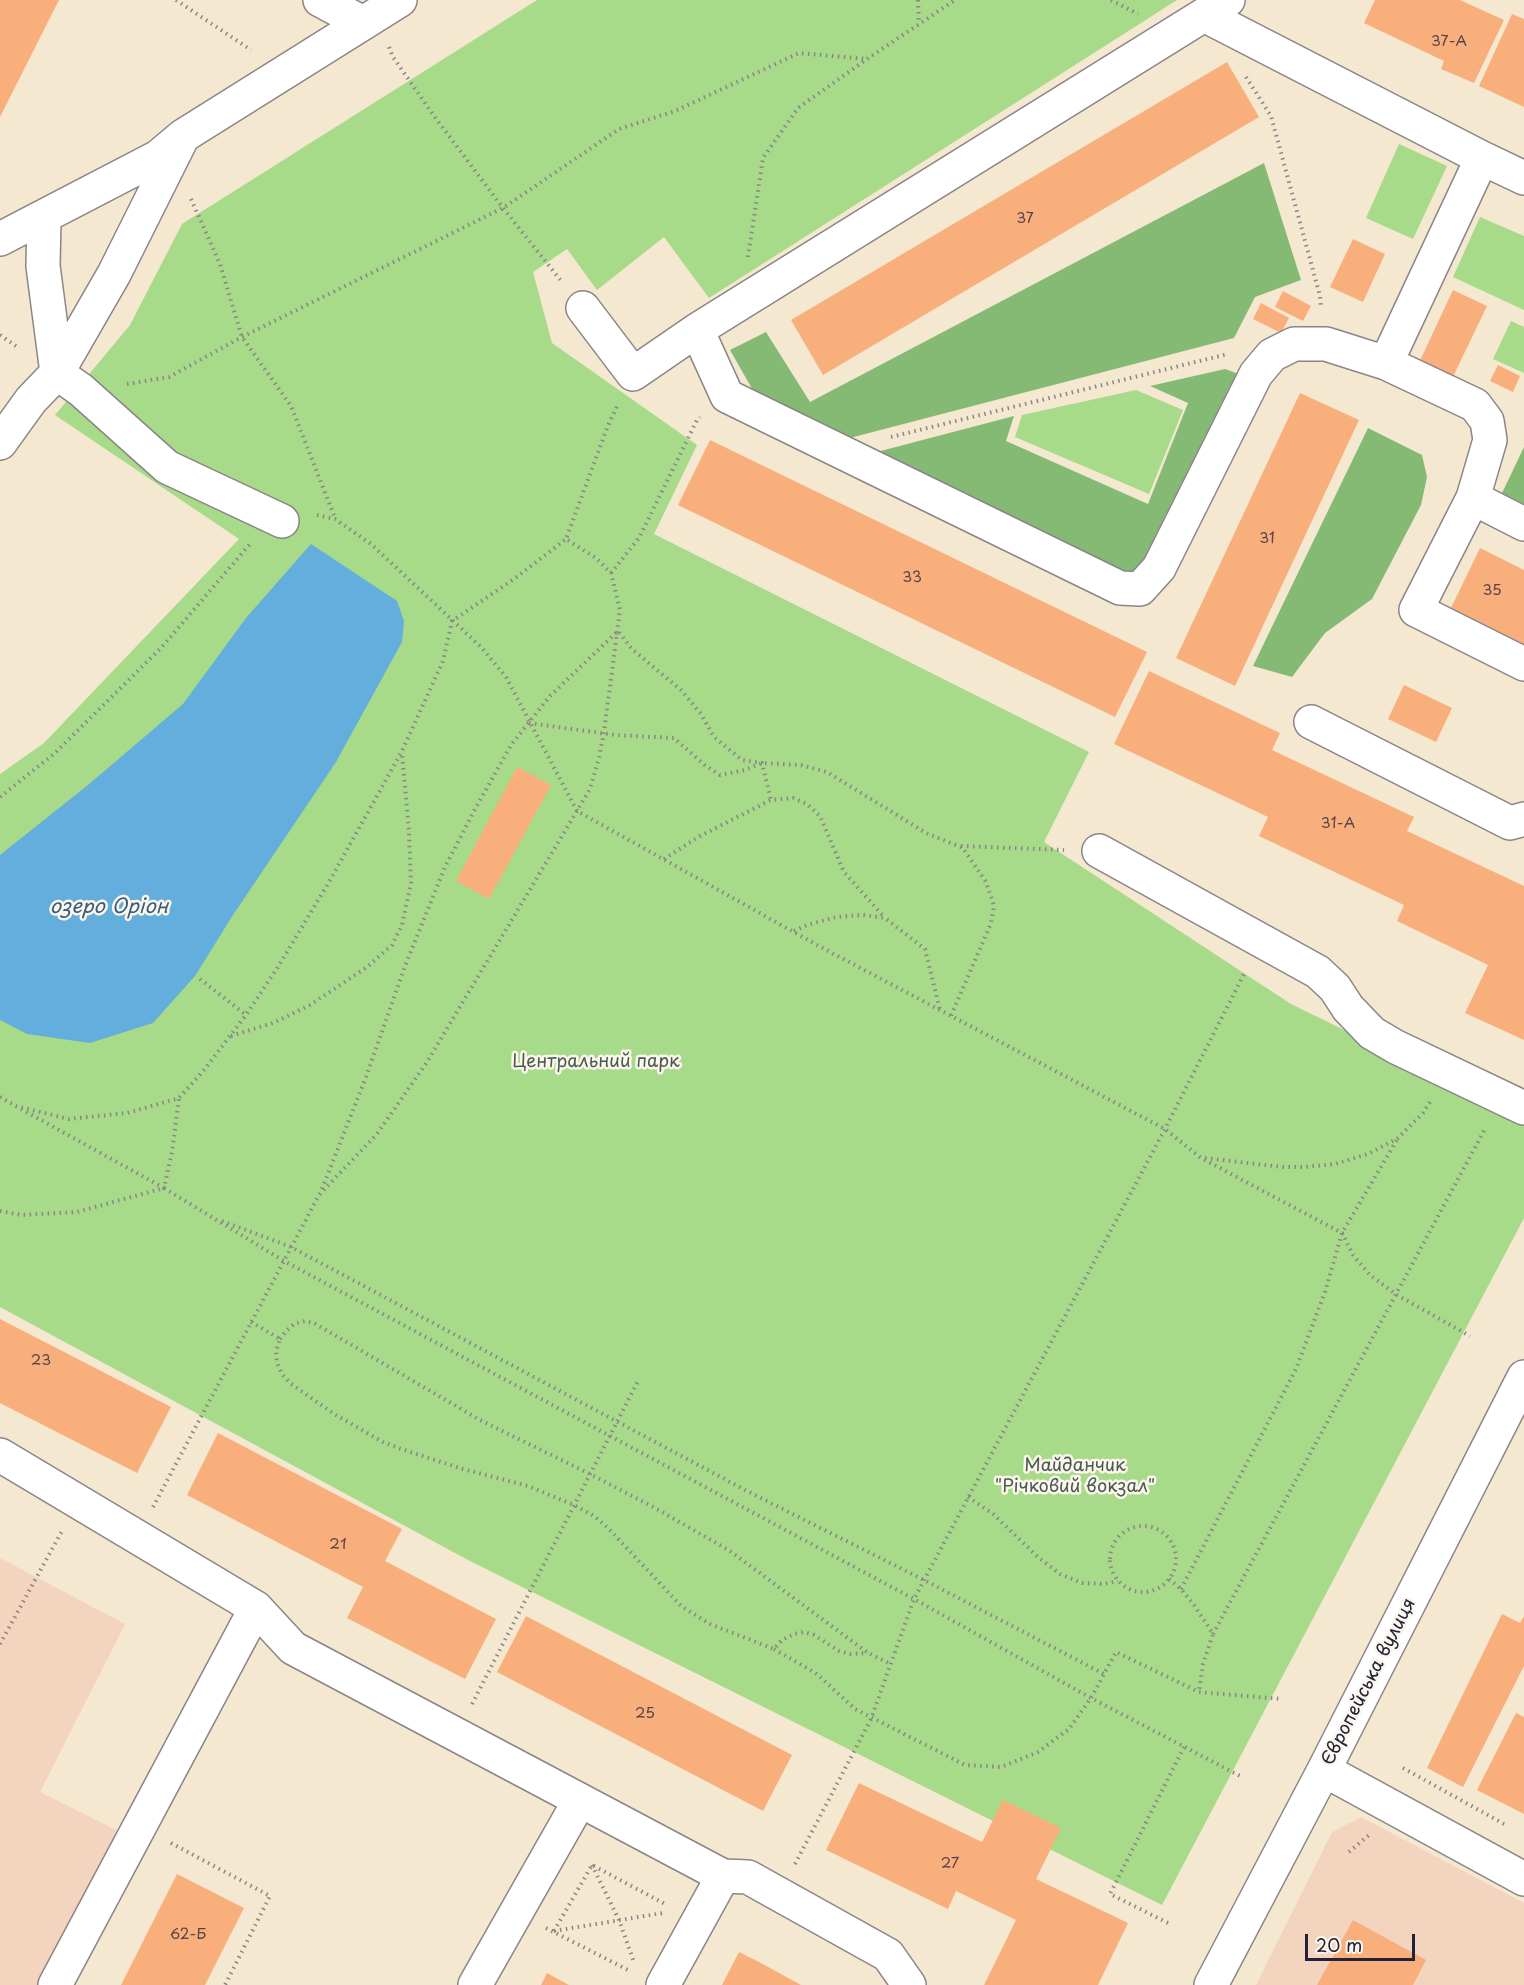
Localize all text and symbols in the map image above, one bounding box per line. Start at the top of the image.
house number: 37-А [1431,33,1467,51]
house number: 37 [1016,210,1034,228]
house number: 31 [1259,530,1275,548]
house number: 33 [902,569,922,587]
house number: 35 [1482,582,1502,600]
house number: 31-А [1321,815,1355,833]
water label: озеро Оріон [50,895,168,919]
park label: Центральний парк [512,1051,680,1073]
house number: 23 [31,1352,51,1370]
park label: Майданчик "Річковий вокзал" [995,1455,1155,1498]
house number: 21 [329,1536,347,1554]
street label: Європейська вулиця [1317,1595,1421,1769]
house number: 25 [635,1705,655,1723]
house number: 27 [941,1855,959,1873]
scale bar [1308,1922,1418,1960]
house number: 62-Б [170,1926,206,1944]
text: 20 m [1316,1931,1362,1958]

